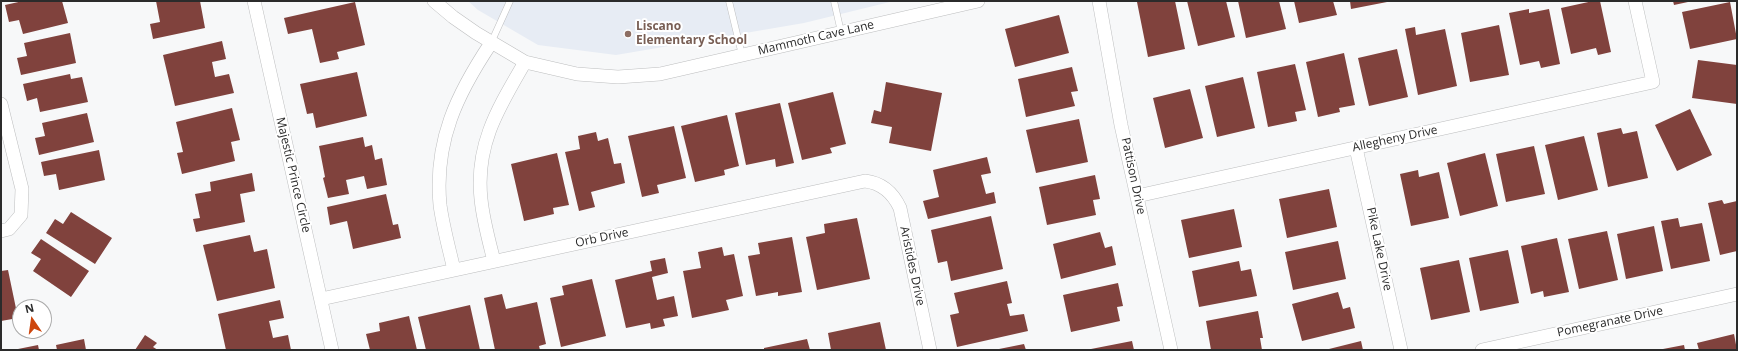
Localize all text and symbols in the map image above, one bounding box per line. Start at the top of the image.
street label: Mammoth Cave Lane [757,18,875,58]
place label: Liscano Elementary School [636,20,747,48]
marker: Liscano Elementary School [623,29,633,39]
street label: Majestic Prince Circle [273,116,313,234]
street label: Allegheny Drive [1351,123,1439,155]
street label: Pattison Drive [1118,136,1148,216]
street label: Pike Lake Drive [1363,206,1395,292]
street label: Orb Drive [574,225,630,251]
street label: Aristides Drive [897,225,927,307]
north arrow [12,299,52,339]
text: N [23,299,35,316]
street label: Pomegranate Drive [1556,304,1664,340]

